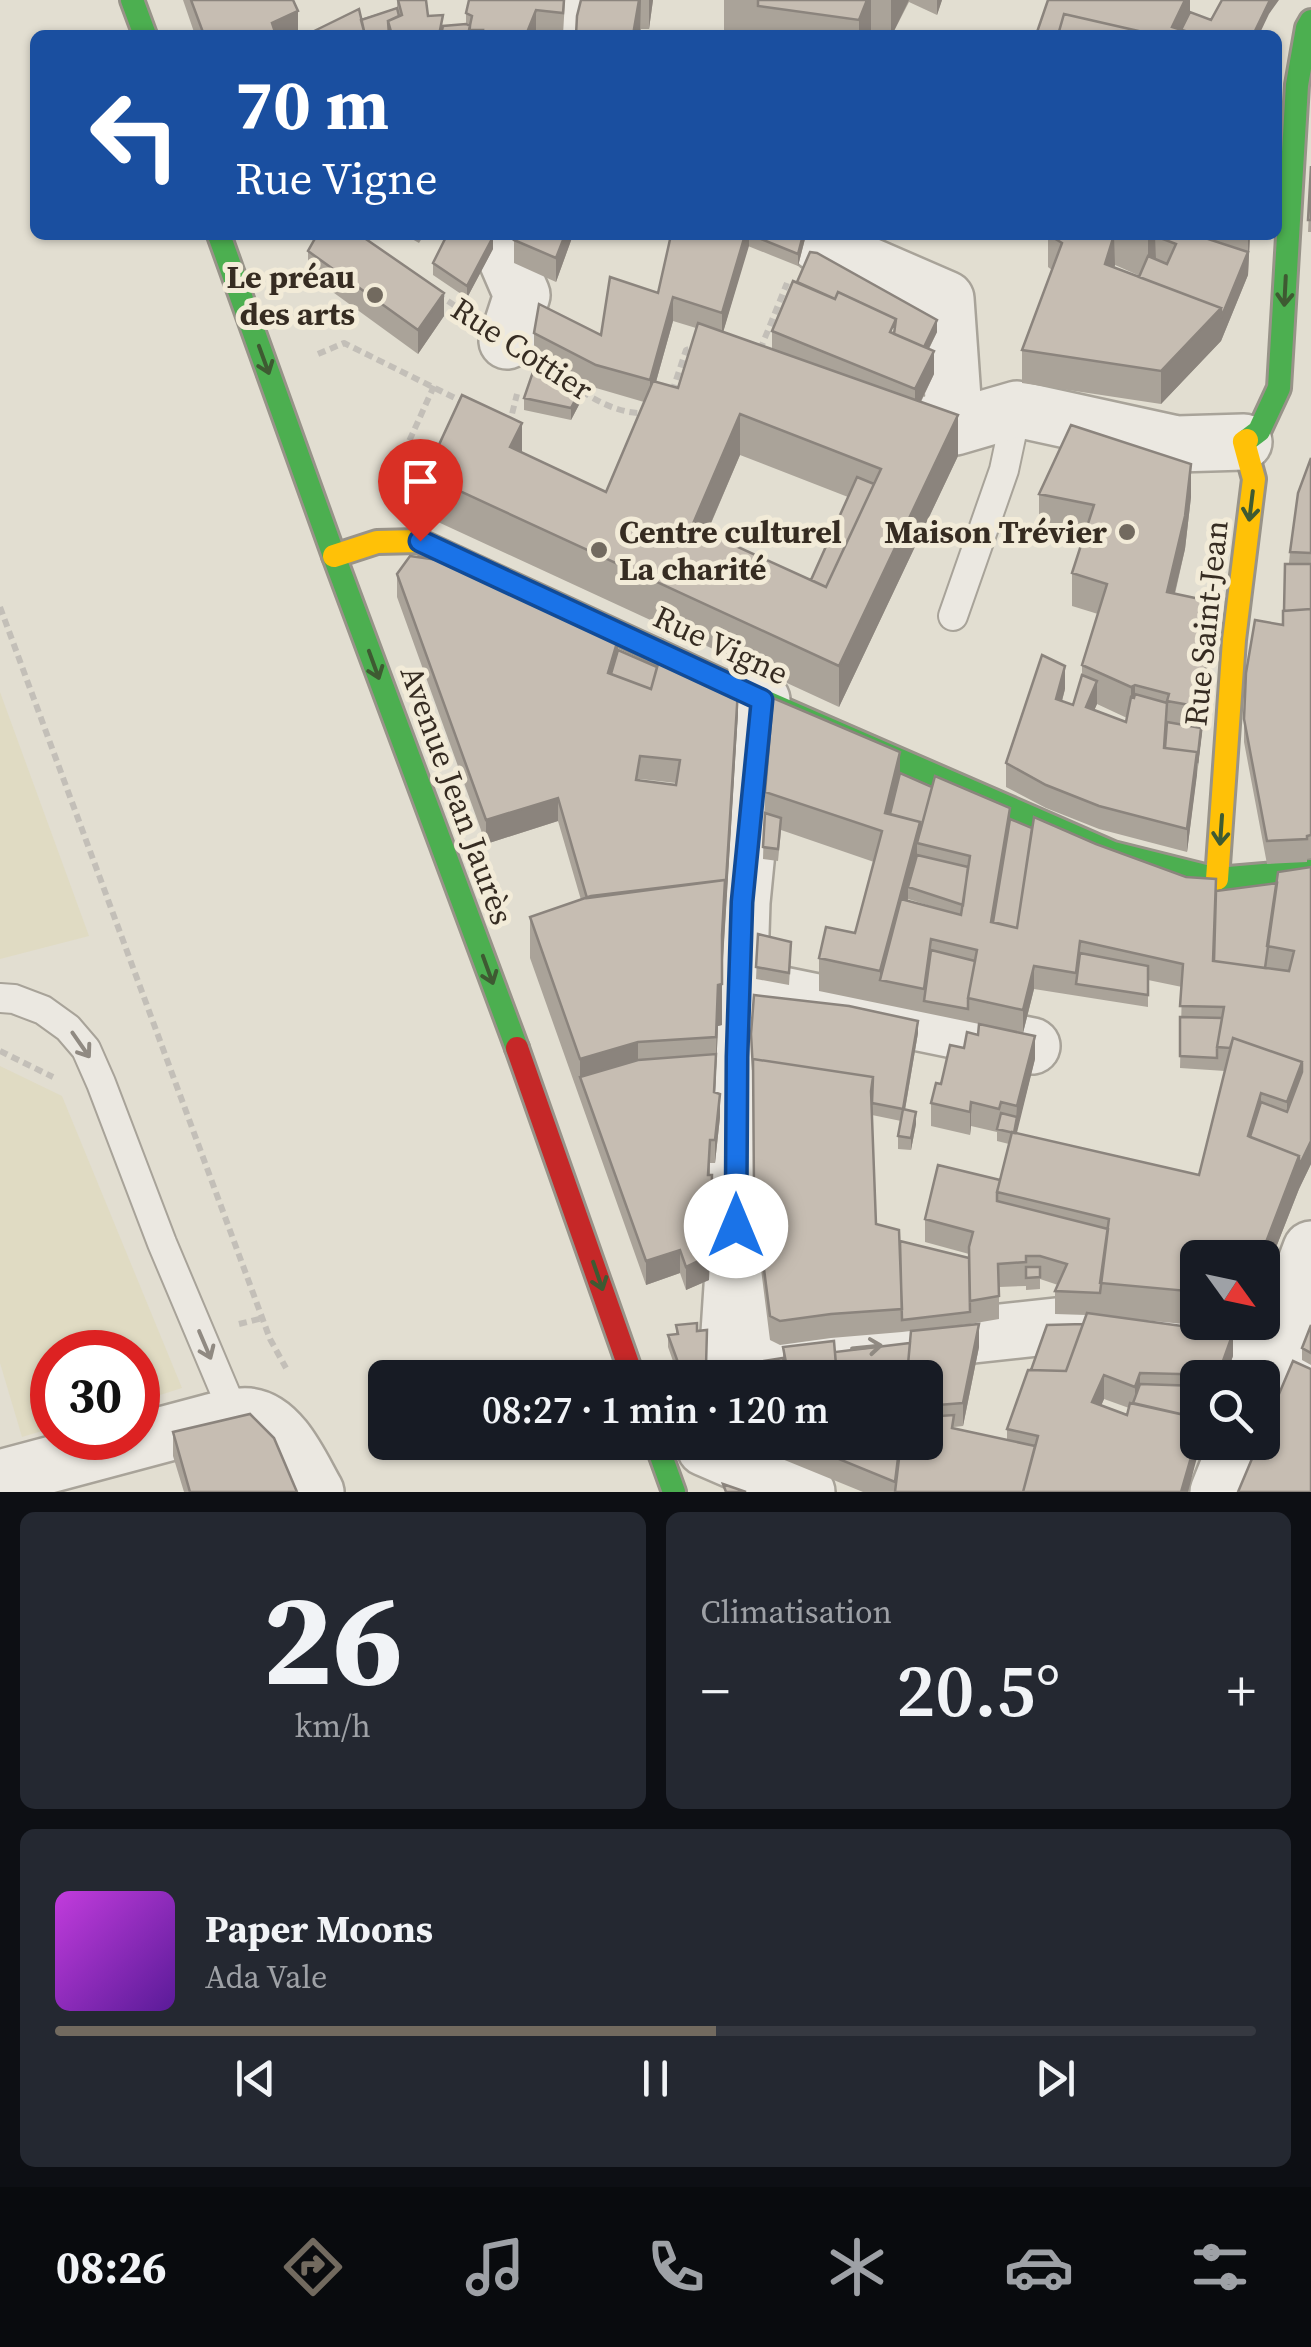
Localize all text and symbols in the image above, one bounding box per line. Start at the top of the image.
text: 70 m [235,56,389,152]
icon: left [70,70,200,200]
text: Rue Vigne [235,147,438,209]
place label: Le préau des arts [226,255,355,336]
one-way arrow [1275,275,1294,307]
marker: Le préau des arts [364,284,386,306]
street label: Rue Cottier [443,287,602,411]
one-way arrow [256,343,274,375]
pin [378,439,463,542]
icon: arrive [393,454,448,509]
one-way arrow [1241,490,1260,522]
place label: Centre culturel La charité [619,510,842,591]
place label: Maison Trévier [884,510,1107,554]
street label: Rue Saint-Jean [1173,518,1239,728]
marker: Maison Trévier [1116,521,1138,543]
marker: Centre culturel La charité [588,539,610,561]
street label: Rue Vigne [646,595,796,695]
one-way arrow [367,650,385,680]
street label: Avenue Jean Jaurès [390,660,524,930]
one-way arrow [1211,813,1230,846]
one-way arrow [480,953,498,984]
one-way arrow [70,1031,91,1059]
position arrow [684,1174,788,1278]
north arrow [1180,1240,1280,1340]
map controls [1180,1240,1280,1460]
one-way arrow [590,1259,608,1291]
one-way arrow [197,1329,215,1360]
speed limit sign: 30 [30,1330,160,1460]
one-way arrow [850,1337,882,1356]
button: search [1180,1360,1280,1460]
text: 08:27 · 1 min · 120 m [482,1384,829,1436]
text: 26 [262,1549,403,1728]
text: Climatisation [701,1590,892,1634]
text: 20.5° [896,1638,1060,1741]
text: − [701,1653,730,1728]
text: + [1227,1653,1256,1728]
text: km/h [295,1704,371,1748]
text: Paper Moons [205,1903,433,1955]
text: Ada Vale [205,1955,327,1999]
icon: previous [228,2051,283,2106]
icon: pause [628,2051,683,2106]
icon: next [1028,2051,1083,2106]
icon: directions [278,2232,348,2302]
icon: music [460,2232,530,2302]
icon: phone [641,2232,711,2302]
icon: climate [822,2232,892,2302]
icon: car [1004,2232,1074,2302]
icon: filters [1185,2232,1255,2302]
text: 08:26 [56,2236,167,2298]

